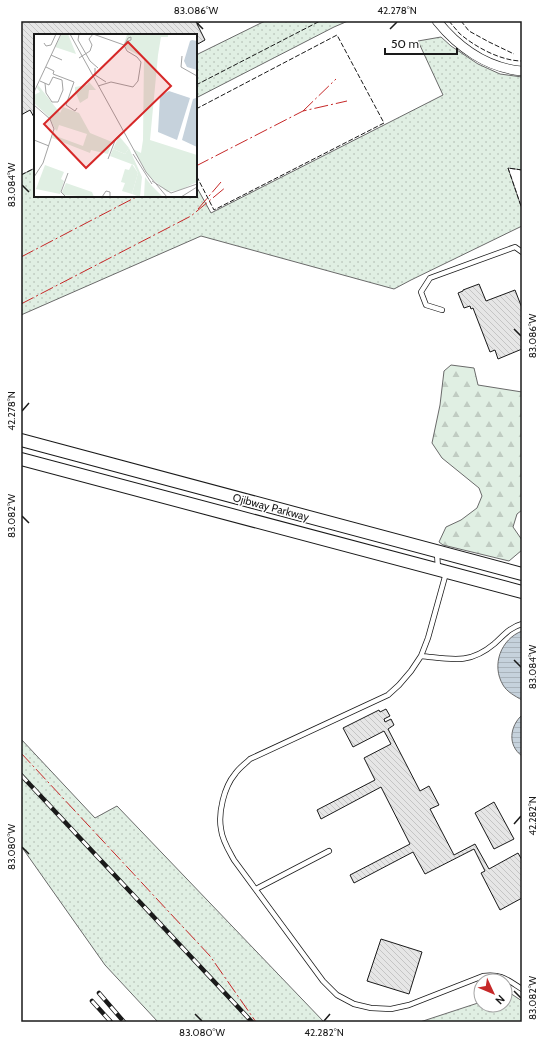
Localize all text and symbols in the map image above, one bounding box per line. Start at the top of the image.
text: 83.086°W [174,4,219,17]
text: 42.278°N [377,4,417,17]
scale bar [385,30,457,56]
inset map [34,34,197,197]
text: 50 m [391,36,419,51]
text: 83.084°W [5,162,18,207]
text: 83.086°W [526,313,539,358]
text: 42.278°N [5,391,18,431]
street label: Ojibway Parkway [231,490,311,524]
text: 83.082°W [5,493,18,538]
text: 83.084°W [526,644,539,689]
text: 42.282°N [526,796,539,836]
text: 83.080°W [5,824,18,870]
north arrow [473,973,513,1013]
text: 83.082°W [526,975,539,1020]
text: N [492,992,508,1008]
text: 83.080°W [179,1026,225,1039]
text: 42.282°N [304,1026,344,1039]

